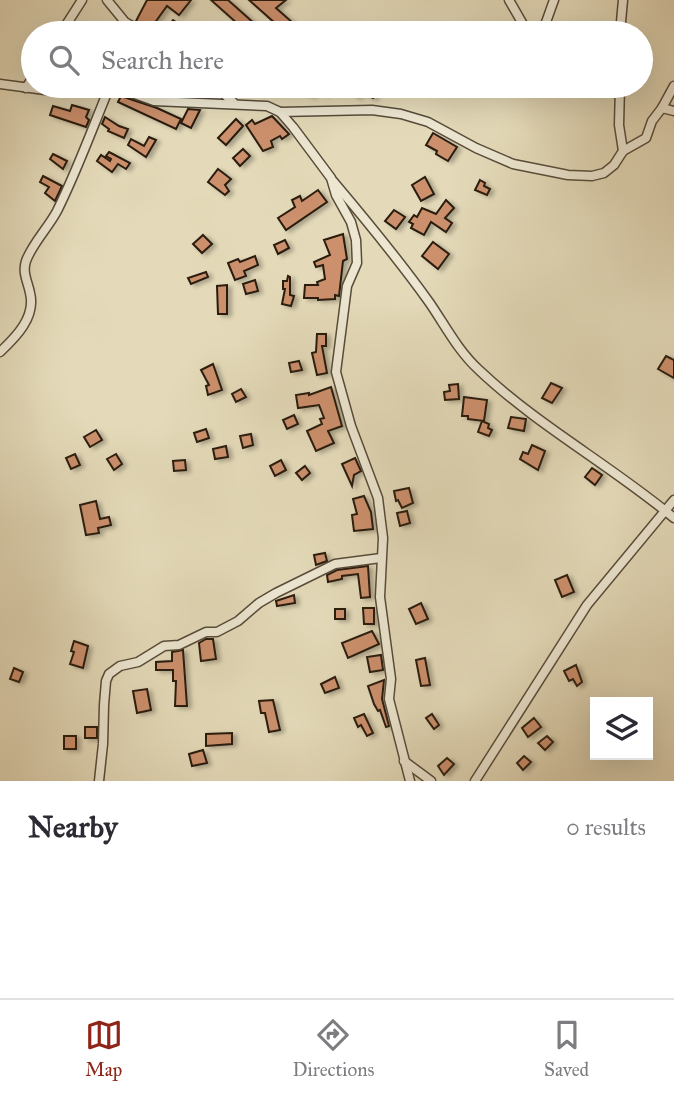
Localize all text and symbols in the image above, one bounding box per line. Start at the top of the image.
search box [21,21,653,98]
icon: search [45,41,83,79]
text: Search here [101,44,224,76]
map controls [590,697,653,760]
button: layers [590,697,653,760]
text: Nearby [28,809,118,845]
text: 0 results [566,813,646,841]
tab: Map [85,1016,123,1081]
tab: Directions [292,1016,374,1081]
tab: Saved [544,1016,589,1081]

